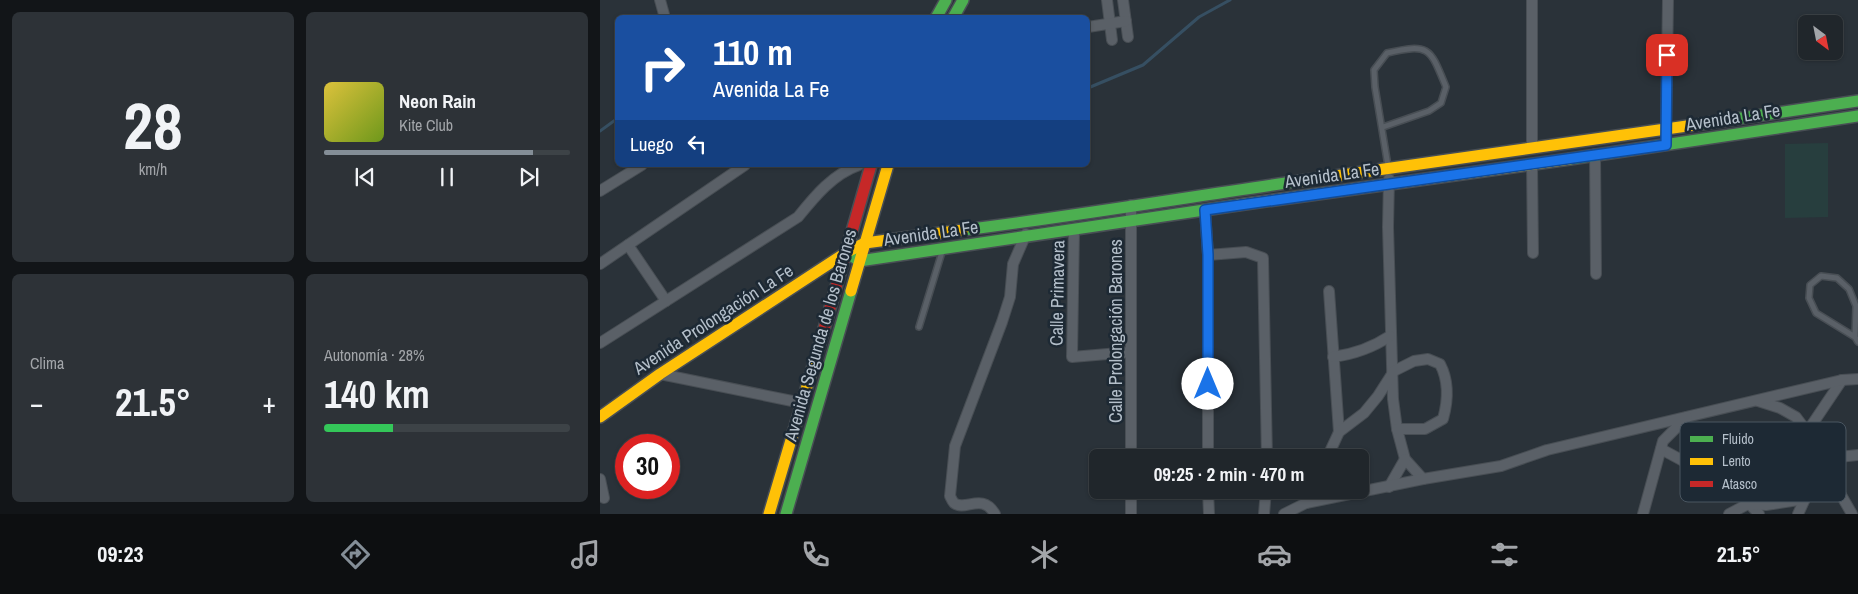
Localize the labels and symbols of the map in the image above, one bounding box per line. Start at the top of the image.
north arrow [1798,15,1842,60]
pin [1646,34,1688,76]
street label: Avenida La Fe [1683,97,1782,137]
street label: Avenida La Fe [1282,156,1381,194]
street label: Avenida La Fe [881,214,980,252]
street label: Avenida Segunda de los Barones [777,226,862,445]
street label: Calle Prolongación Barones [1103,239,1128,423]
street label: Calle Primavera [1044,240,1070,346]
street label: Avenida Prolongación La Fe [627,258,798,381]
position arrow [1181,357,1233,409]
legend [1680,422,1846,502]
text: Fluido [1722,430,1754,448]
speed limit sign: 30 [615,434,680,499]
text: Lento [1722,452,1751,470]
text: Atasco [1721,475,1757,493]

